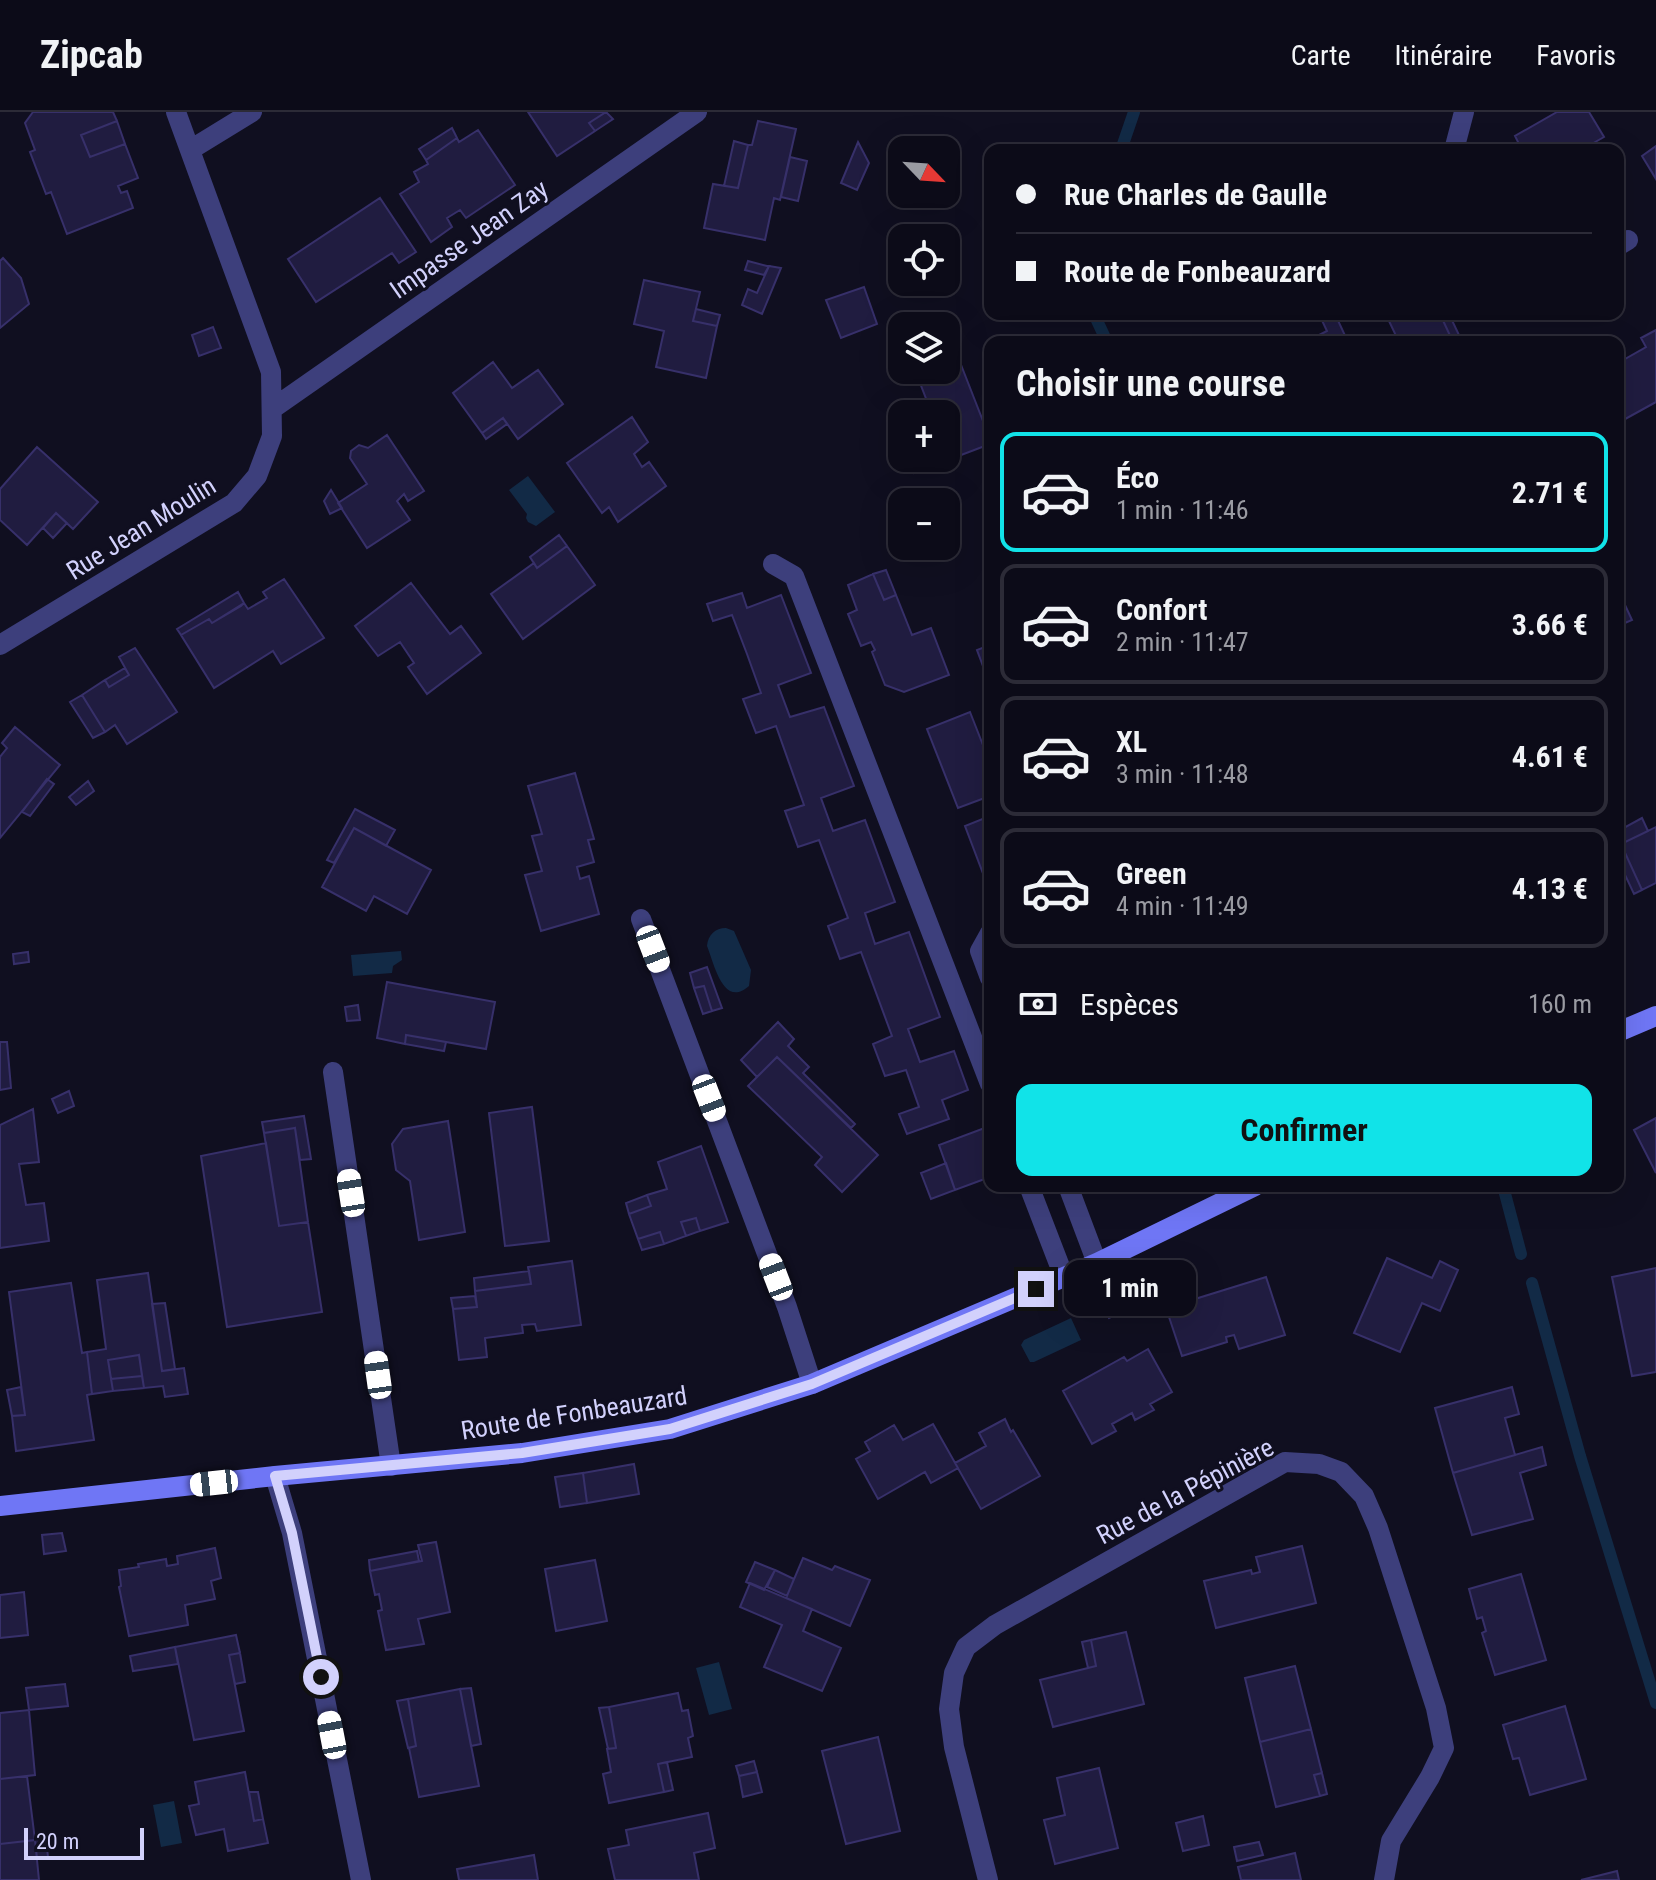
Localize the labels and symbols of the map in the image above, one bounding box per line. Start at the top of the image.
north arrow [888,136,960,208]
street label: Impasse Jean Zay [384,173,554,305]
street label: Rue Jean Moulin [61,470,221,586]
car [633,922,673,976]
car [689,1071,729,1125]
car [335,1167,367,1219]
car [756,1250,796,1304]
callout: 1 min [1064,1261,1196,1317]
route end [1018,1271,1054,1307]
car [363,1350,393,1400]
street label: Route de Fonbeauzard [459,1380,689,1446]
street label: Rue de la Pépinière [1092,1432,1278,1550]
car [189,1469,239,1497]
route start [303,1659,339,1695]
car [316,1709,348,1761]
scale bar [24,1824,144,1860]

